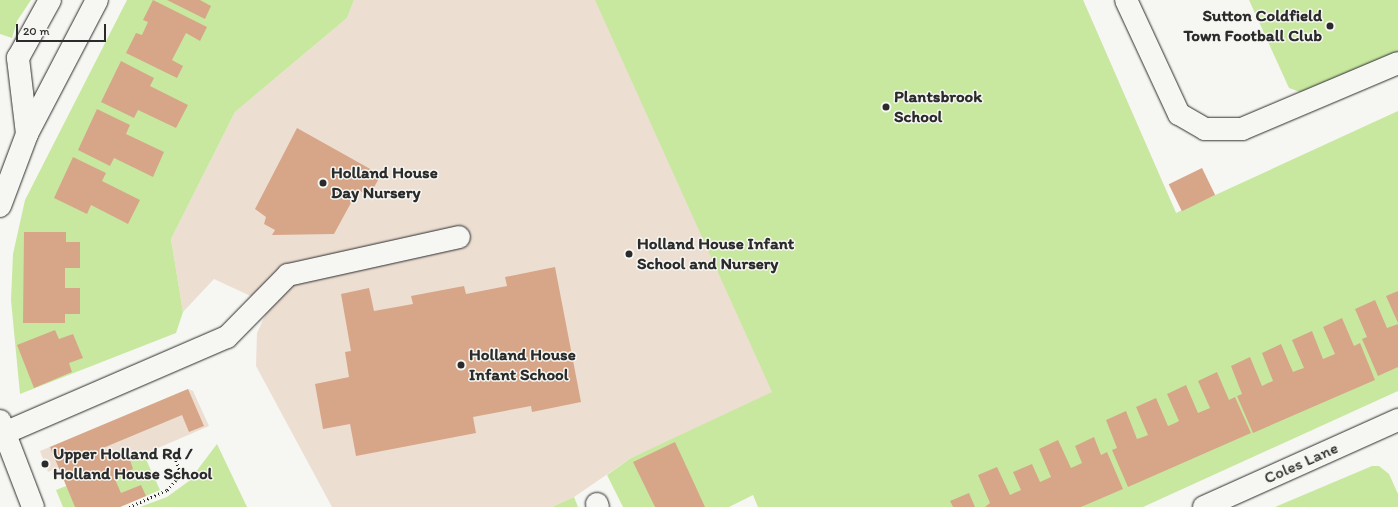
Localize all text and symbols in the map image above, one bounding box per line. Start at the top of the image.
place label: Sutton Coldfield Town Football Club [1184,6,1322,46]
scale bar [18,16,108,42]
marker: Sutton Coldfield Town Football Club [1325,21,1335,31]
text: 20 m [23,24,50,38]
place label: Plantsbrook School [894,87,982,127]
marker: Plantsbrook School [881,102,891,112]
place label: Holland House Day Nursery [331,163,438,203]
marker: Holland House Day Nursery [318,178,328,188]
place label: Holland House Infant School and Nursery [637,234,795,274]
marker: Holland House Infant School and Nursery [624,249,634,259]
place label: Holland House Infant School [469,345,576,385]
marker: Holland House Infant School [456,360,466,370]
street label: Coles Lane [1261,438,1341,488]
place label: Upper Holland Rd / Holland House School [53,444,212,484]
marker: Upper Holland Rd / Holland House School [40,459,50,469]

